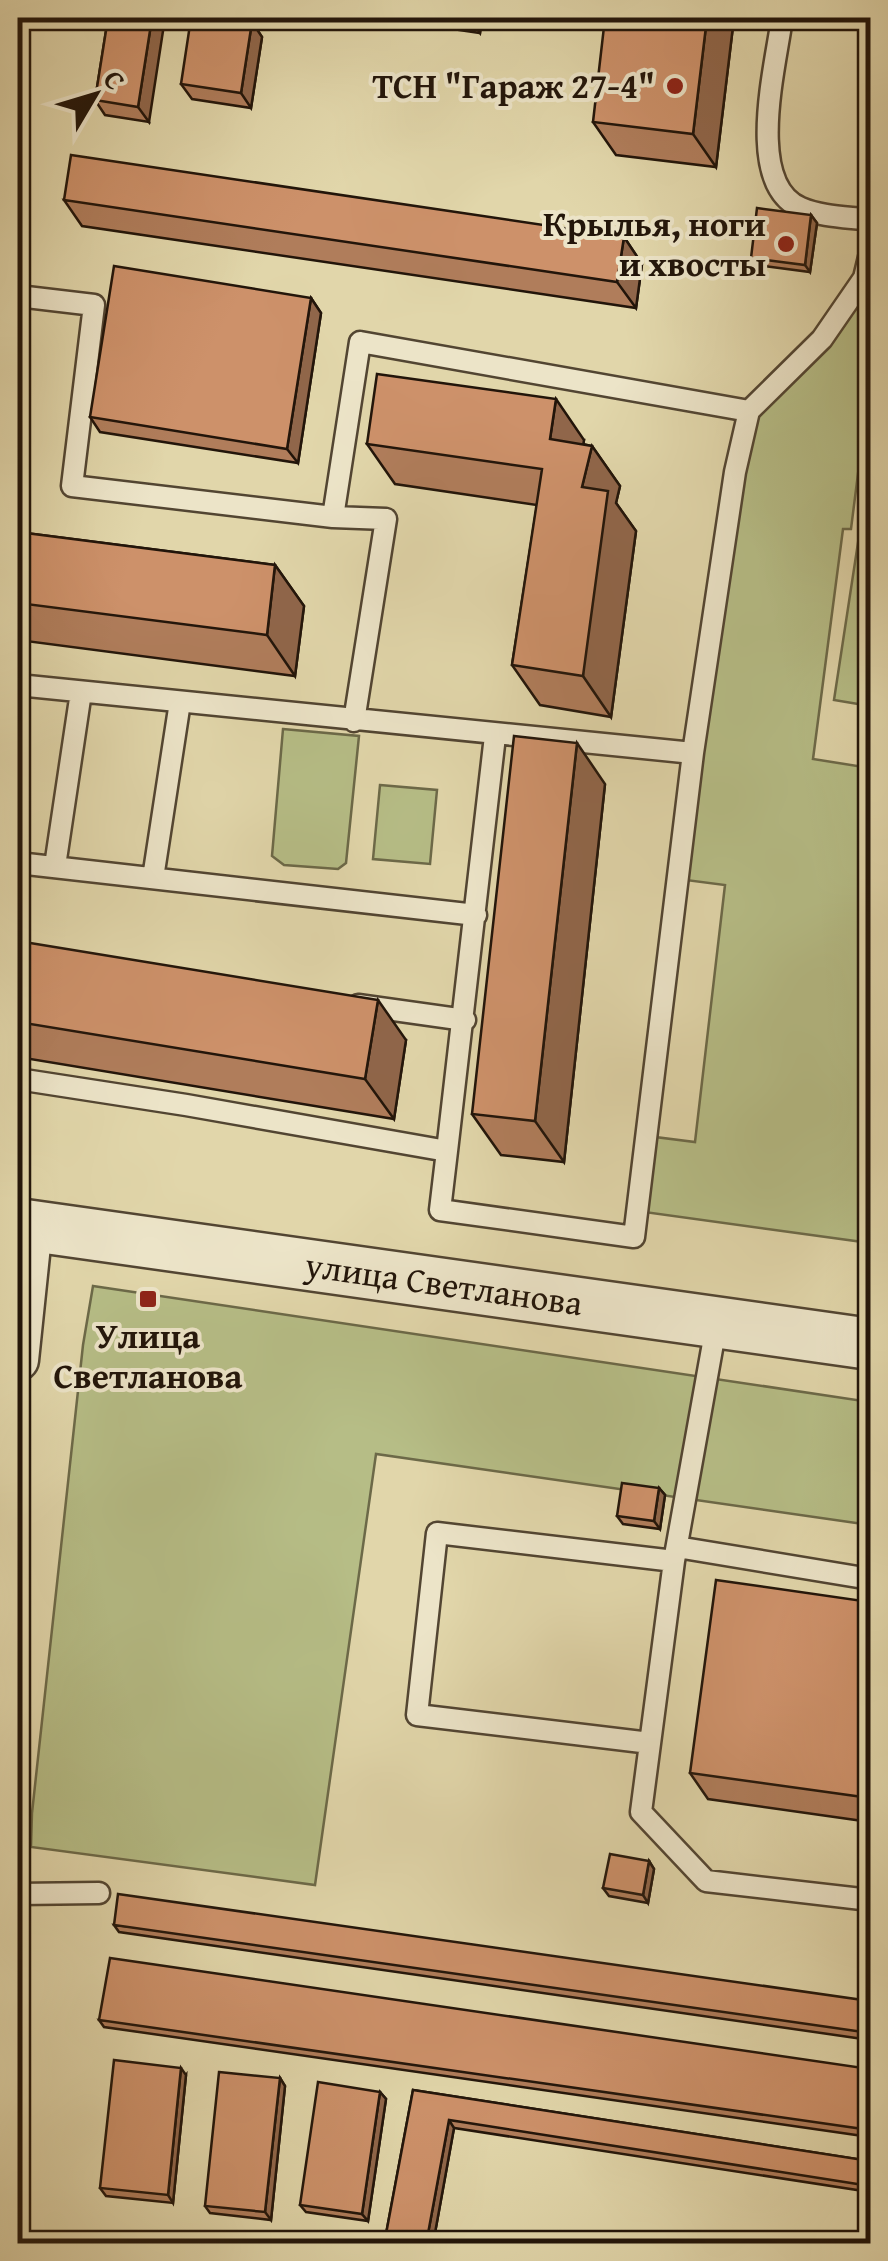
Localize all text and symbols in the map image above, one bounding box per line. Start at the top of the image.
north arrow [45,45,145,145]
text: С [94,60,136,98]
place label: ТСН "Гараж 27-4" [372,60,655,111]
marker: ТСН "Гараж 27-4" [664,75,686,97]
place label: Крылья, ноги и хвосты [543,198,766,289]
marker: Крылья, ноги и хвосты [775,233,797,255]
street label: улица Светланова [301,1239,586,1328]
marker: Улица Светланова [137,1288,159,1310]
place label: Улица Светланова [54,1310,242,1401]

